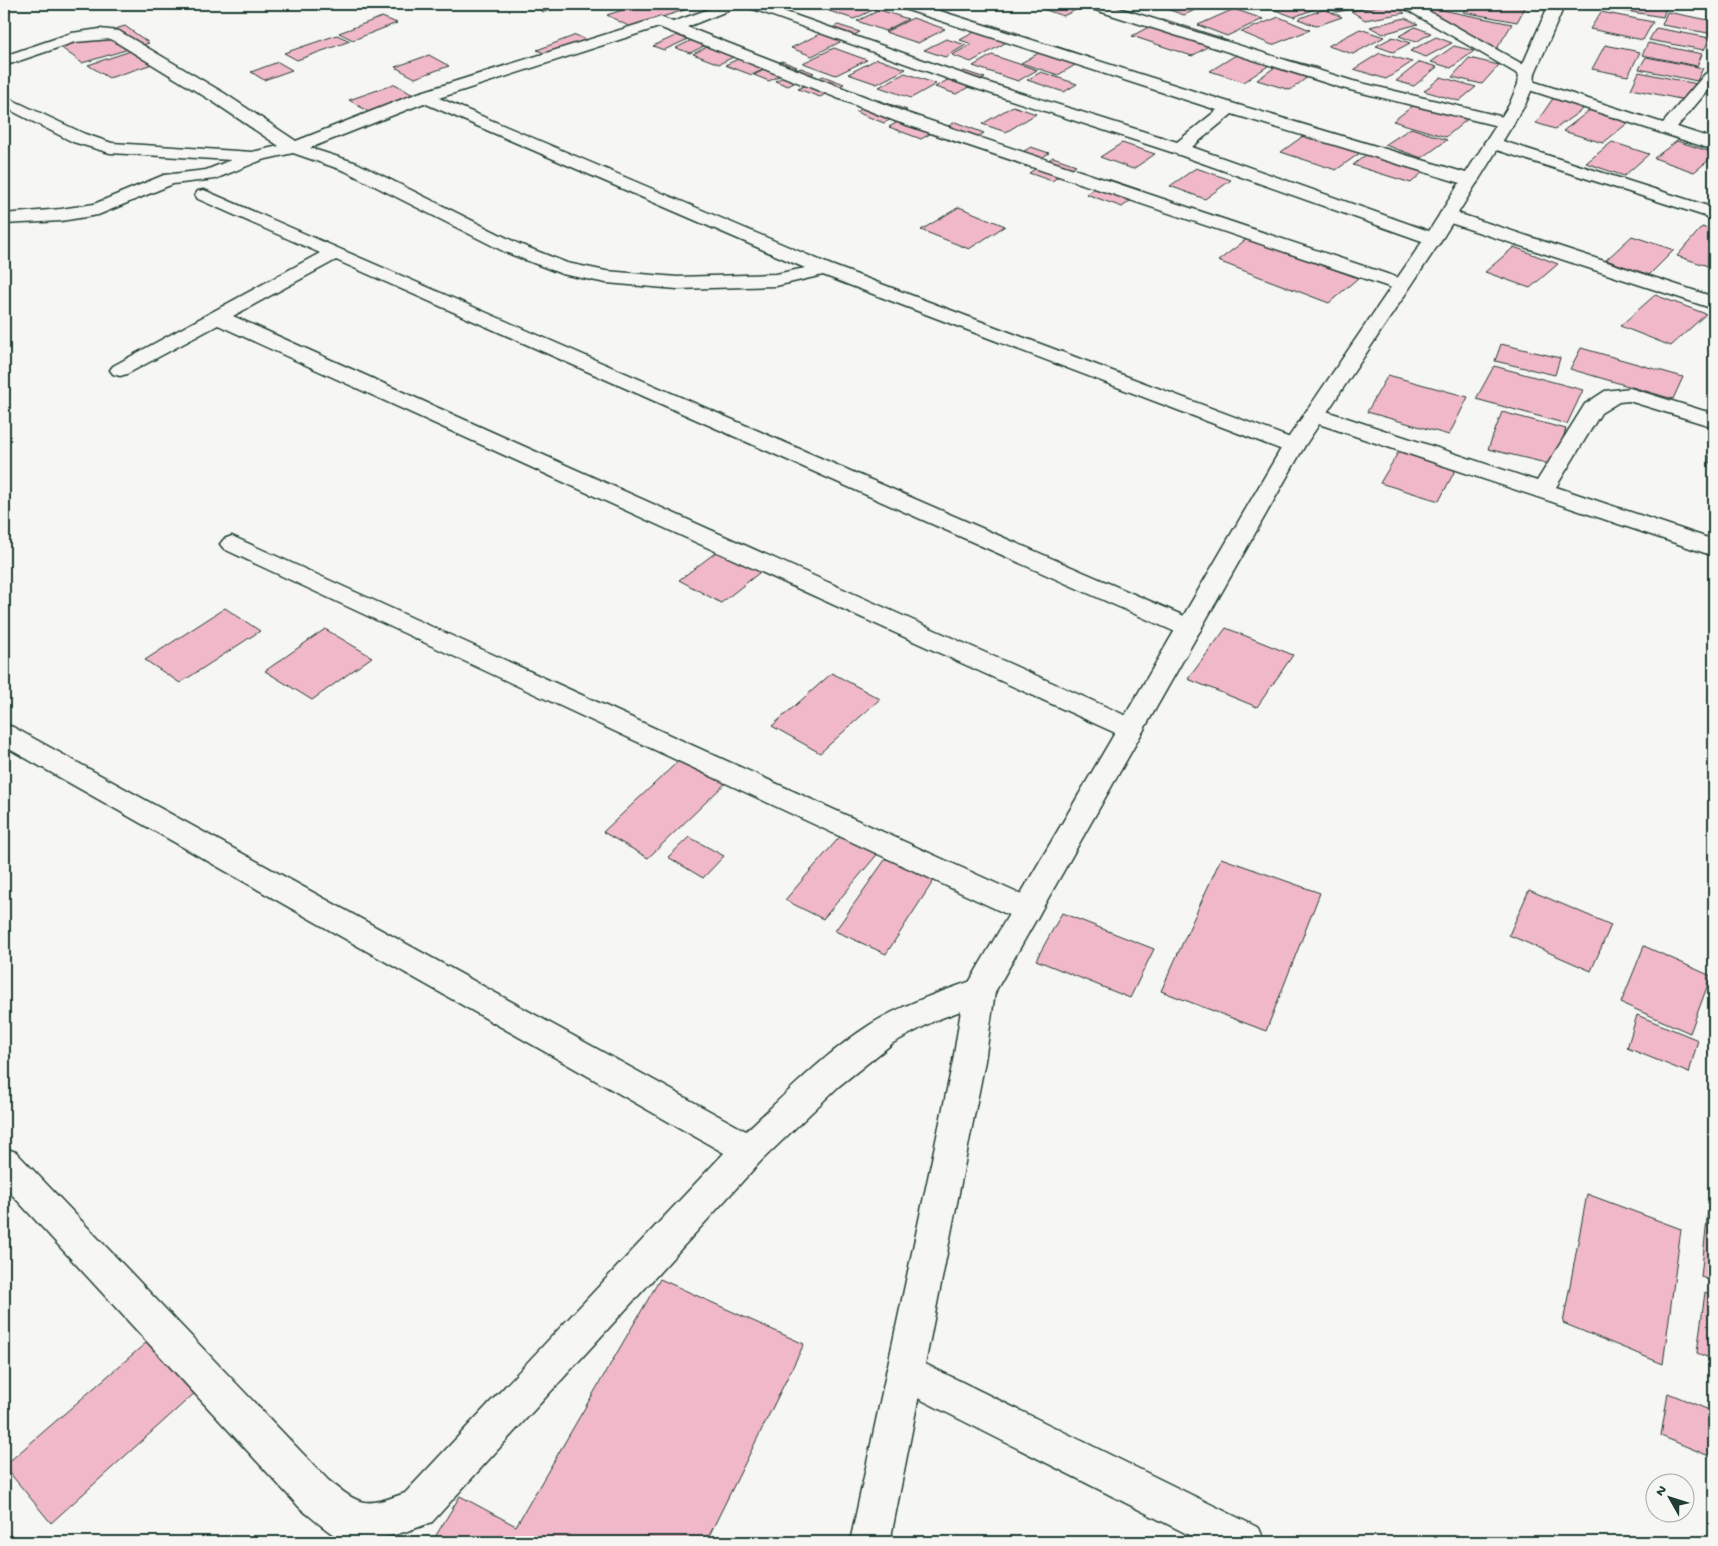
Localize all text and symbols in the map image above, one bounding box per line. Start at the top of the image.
north arrow [1646,1474,1696,1524]
text: N [1652,1482,1671,1500]

